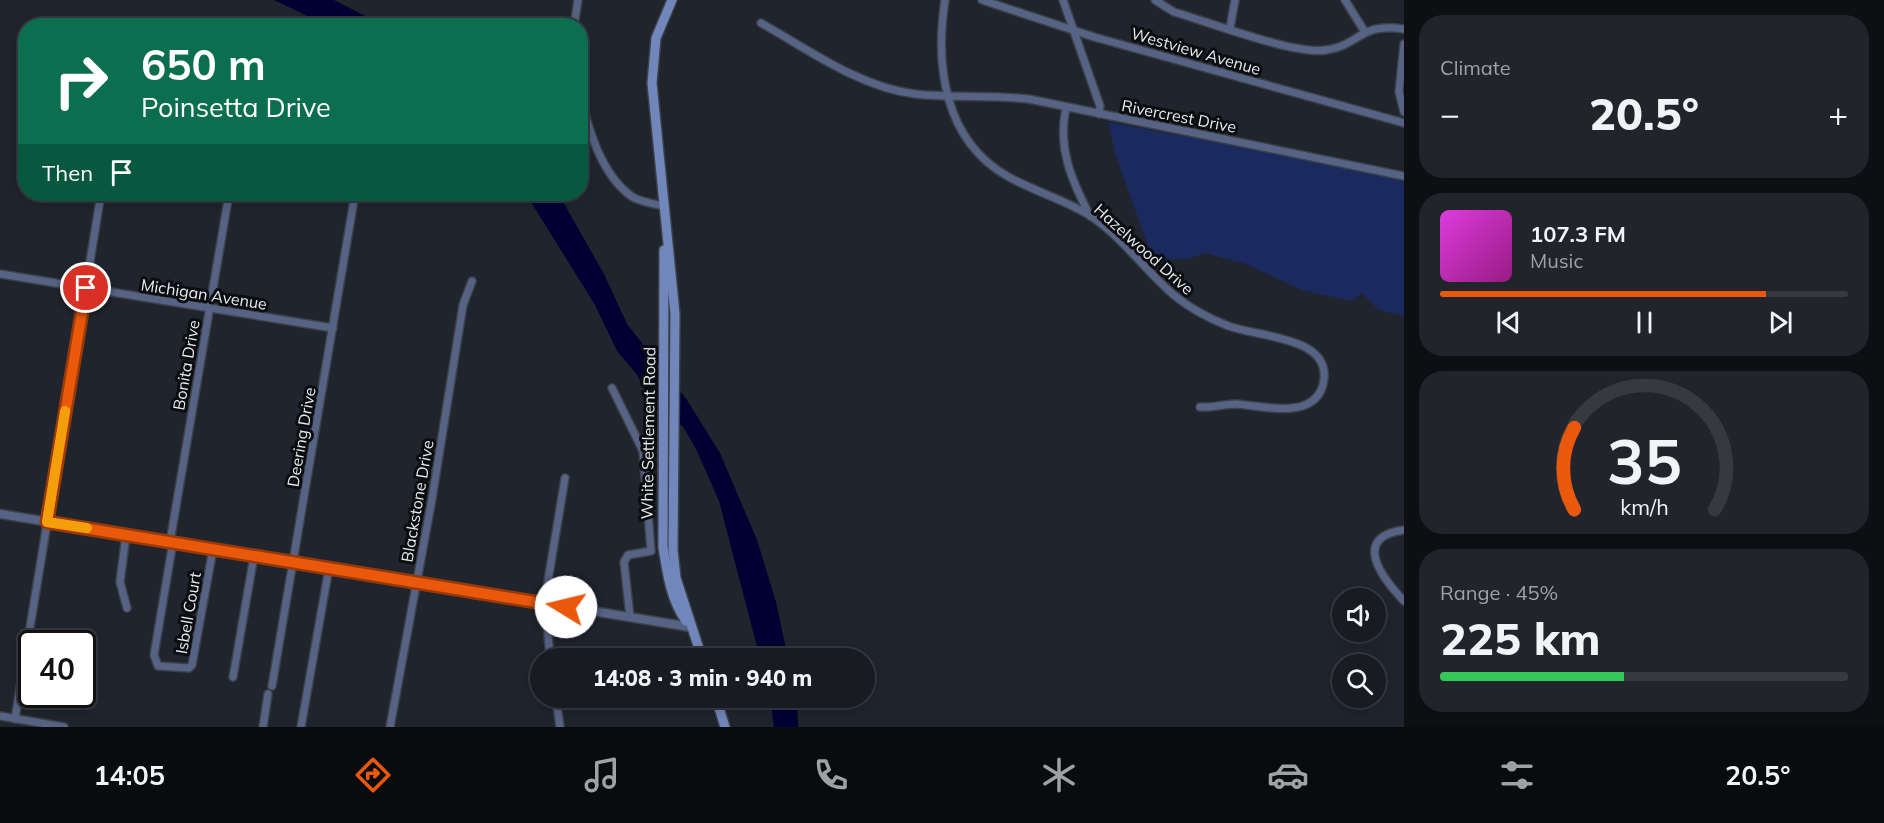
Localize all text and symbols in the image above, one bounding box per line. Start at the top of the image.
street label: Westview Avenue [1129,23,1263,79]
text: 650 m [141,38,266,91]
icon: right [42,42,120,120]
text: Climate [1440,55,1511,80]
text: 20.5° [1589,85,1699,141]
text: Poinsetta Drive [141,90,331,124]
text: − [1440,93,1460,134]
text: + [1828,93,1848,134]
street label: Rivercrest Drive [1120,95,1238,137]
icon: arrive [105,156,138,189]
text: Then [42,159,93,187]
street label: Hazelwood Drive [1090,199,1198,299]
text: 107.3 FM [1530,220,1626,248]
text: Music [1530,248,1583,273]
pin [60,262,111,313]
icon: arrive [69,271,102,304]
street label: Michigan Avenue [140,274,268,314]
icon: previous [1492,306,1525,339]
icon: pause [1628,306,1661,339]
icon: next [1764,306,1797,339]
street label: Bonita Drive [168,318,204,412]
street label: White Settlement Road [636,346,660,520]
street label: Deering Drive [282,386,320,488]
text: 35 [1607,421,1681,500]
street label: Blackstone Drive [396,438,438,564]
text: km/h [1620,493,1668,520]
street label: Isbell Court [171,570,205,655]
position arrow [534,575,598,639]
text: Range · 45% [1440,580,1558,605]
map controls [1332,588,1386,708]
button: sound [1332,588,1386,642]
text: 225 km [1440,610,1601,666]
speed limit sign: 40 [18,630,96,708]
button: search [1332,654,1386,708]
text: 14:08 · 3 min · 940 m [593,664,812,692]
icon: directions [352,754,394,796]
icon: music [581,754,623,796]
icon: phone [810,754,852,796]
icon: climate [1038,754,1080,796]
icon: car [1267,754,1309,796]
icon: filters [1496,754,1538,796]
text: 14:05 [93,758,165,792]
text: 20.5° [1725,758,1790,792]

